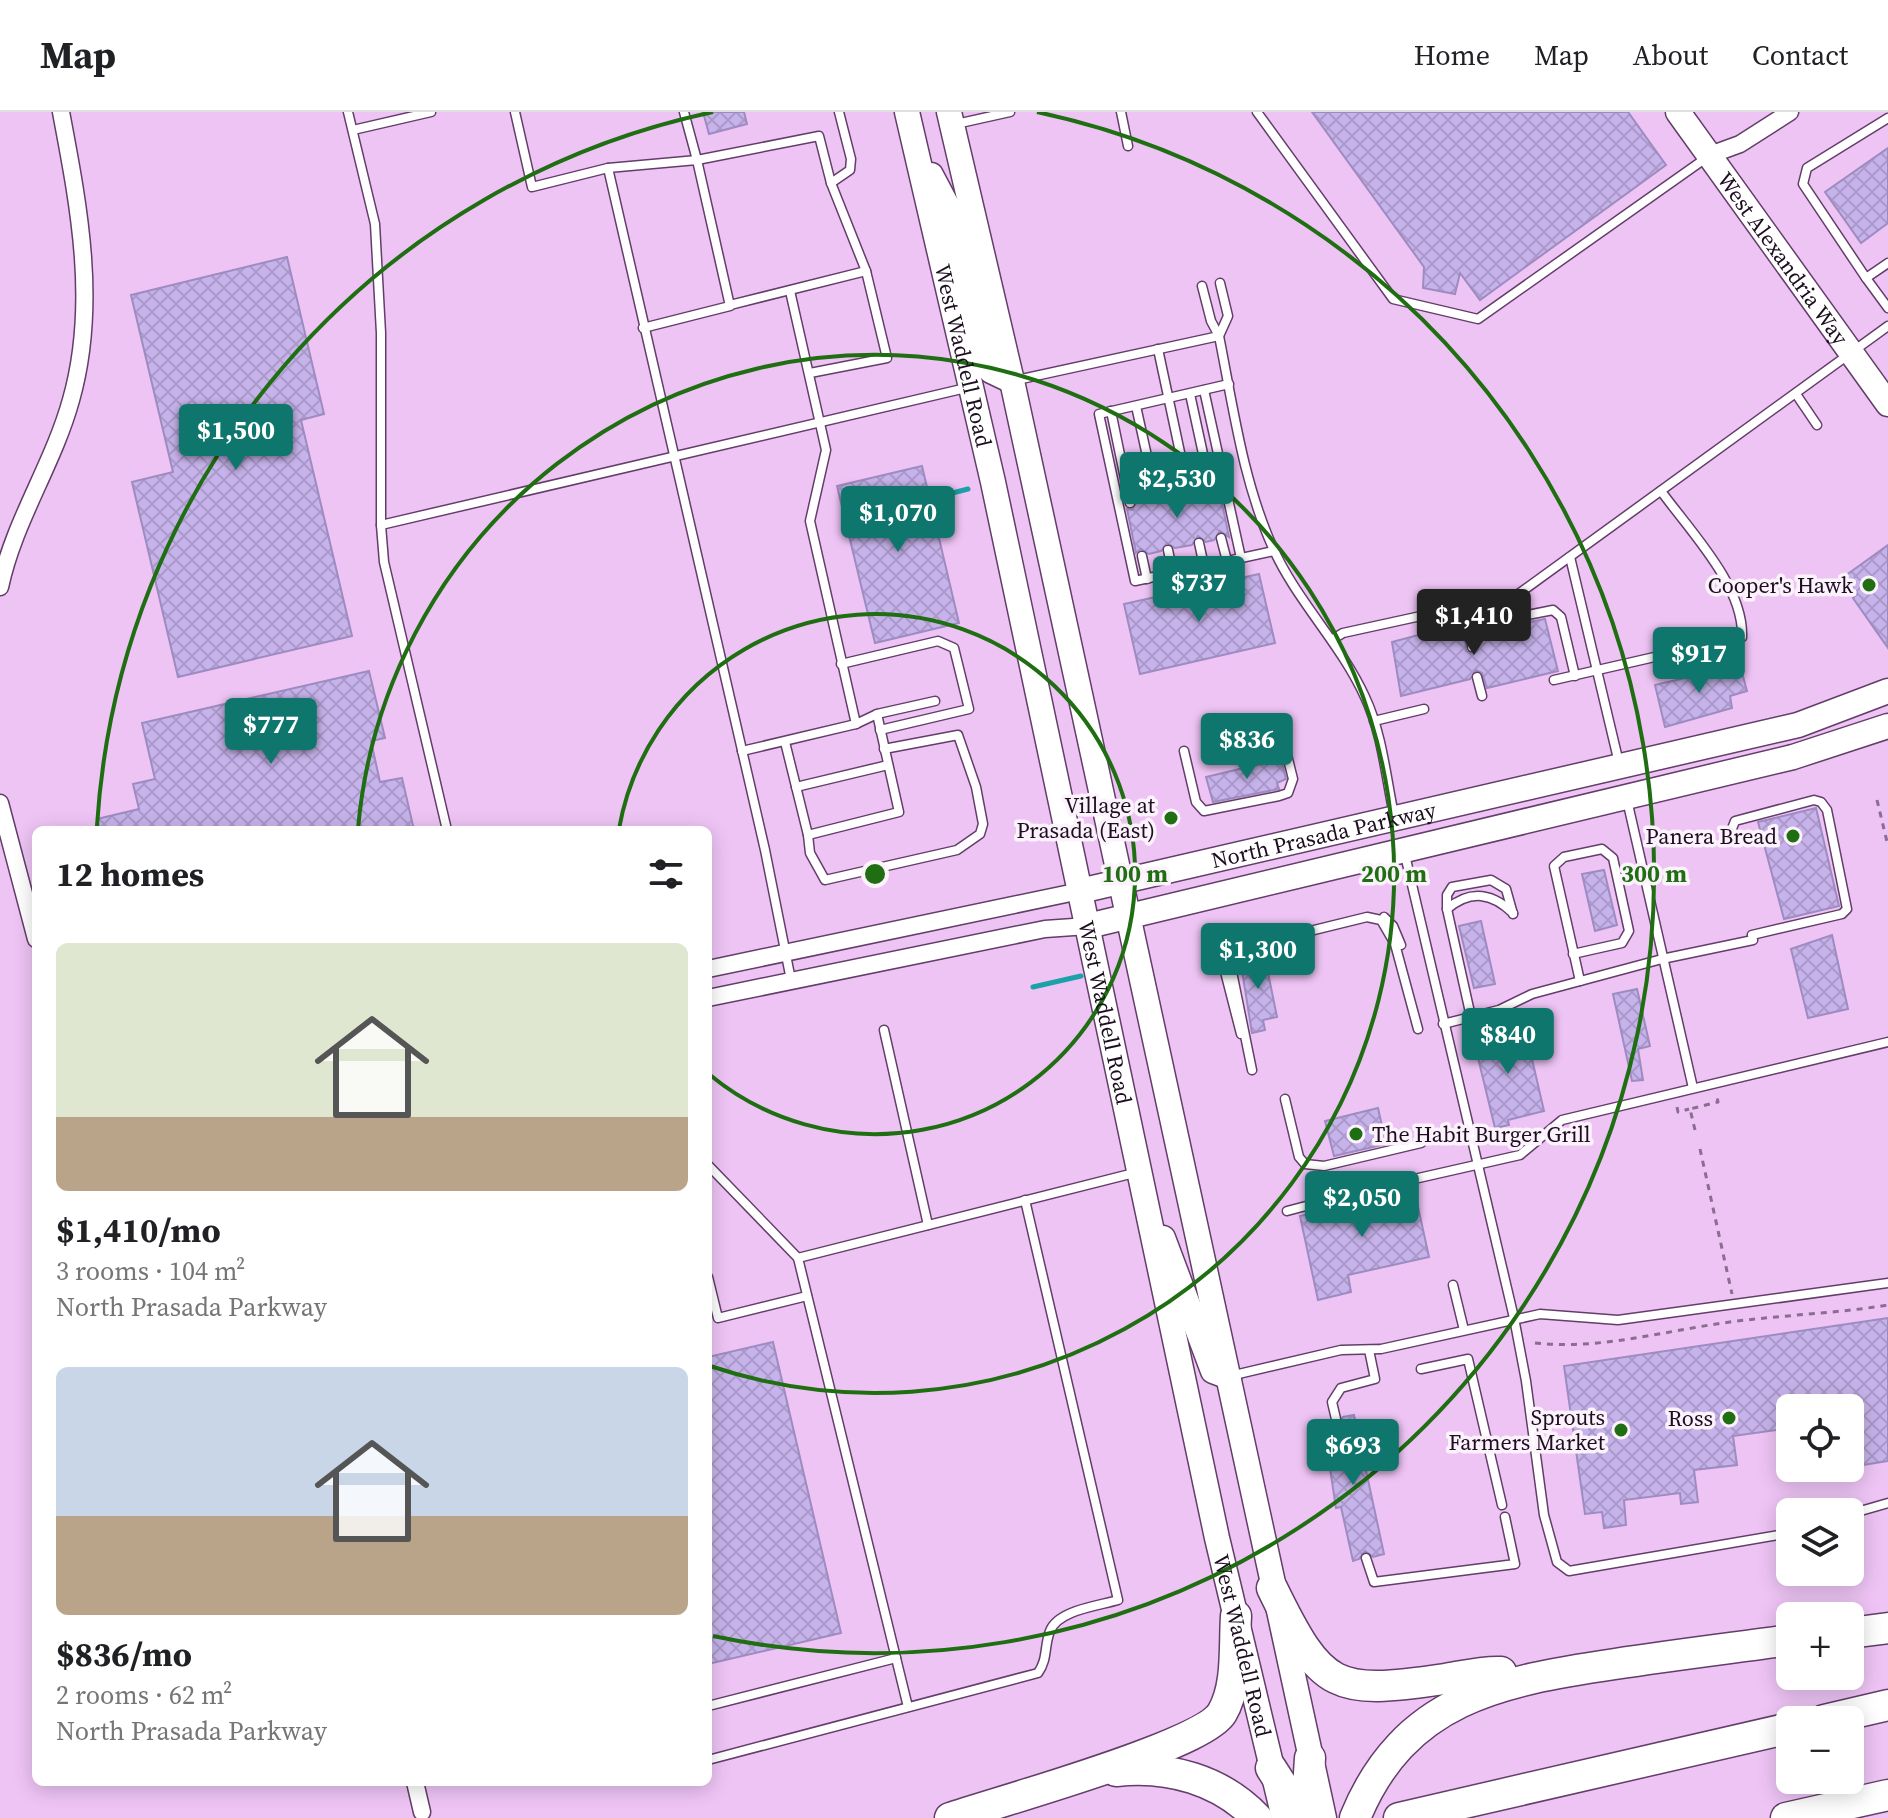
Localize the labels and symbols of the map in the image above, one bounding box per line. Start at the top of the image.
street label: West Alexandria Way [1711,165,1856,351]
street label: West Waddell Road [928,261,999,450]
pin: $1,500 [171,404,301,472]
pin: $2,530 [1112,452,1242,520]
pin: $1,070 [833,486,963,554]
pin: $737 [1152,556,1246,624]
place label: Cooper's Hawk [1708,570,1854,600]
marker: Cooper's Hawk [1860,576,1878,594]
pin: $1,410 [1409,589,1539,657]
pin: $917 [1652,627,1746,695]
pin: $777 [224,698,318,766]
pin: $836 [1200,713,1294,781]
place label: Village at Prasada (East) [1017,790,1156,845]
street label: North Prasada Parkway [1208,794,1440,875]
marker: Village at Prasada (East) [1162,809,1180,827]
place label: Panera Bread [1645,821,1778,851]
marker: Panera Bread [1784,827,1802,845]
text: 100 m [1102,857,1168,890]
text: 200 m [1361,857,1427,890]
text: 300 m [1621,857,1687,890]
centre of rings [861,860,889,888]
street label: West Waddell Road [1071,918,1140,1107]
pin: $1,300 [1193,923,1323,991]
pin: $840 [1461,1008,1555,1076]
place label: The Habit Burger Grill [1372,1119,1591,1149]
marker: The Habit Burger Grill [1347,1125,1365,1143]
pin: $2,050 [1297,1171,1427,1239]
place label: Sprouts Farmers Market [1448,1402,1606,1457]
place label: Ross [1668,1403,1713,1433]
marker: Ross [1720,1409,1738,1427]
pin: $693 [1306,1419,1400,1487]
marker: Sprouts Farmers Market [1612,1421,1630,1439]
street label: West Waddell Road [1206,1551,1279,1741]

